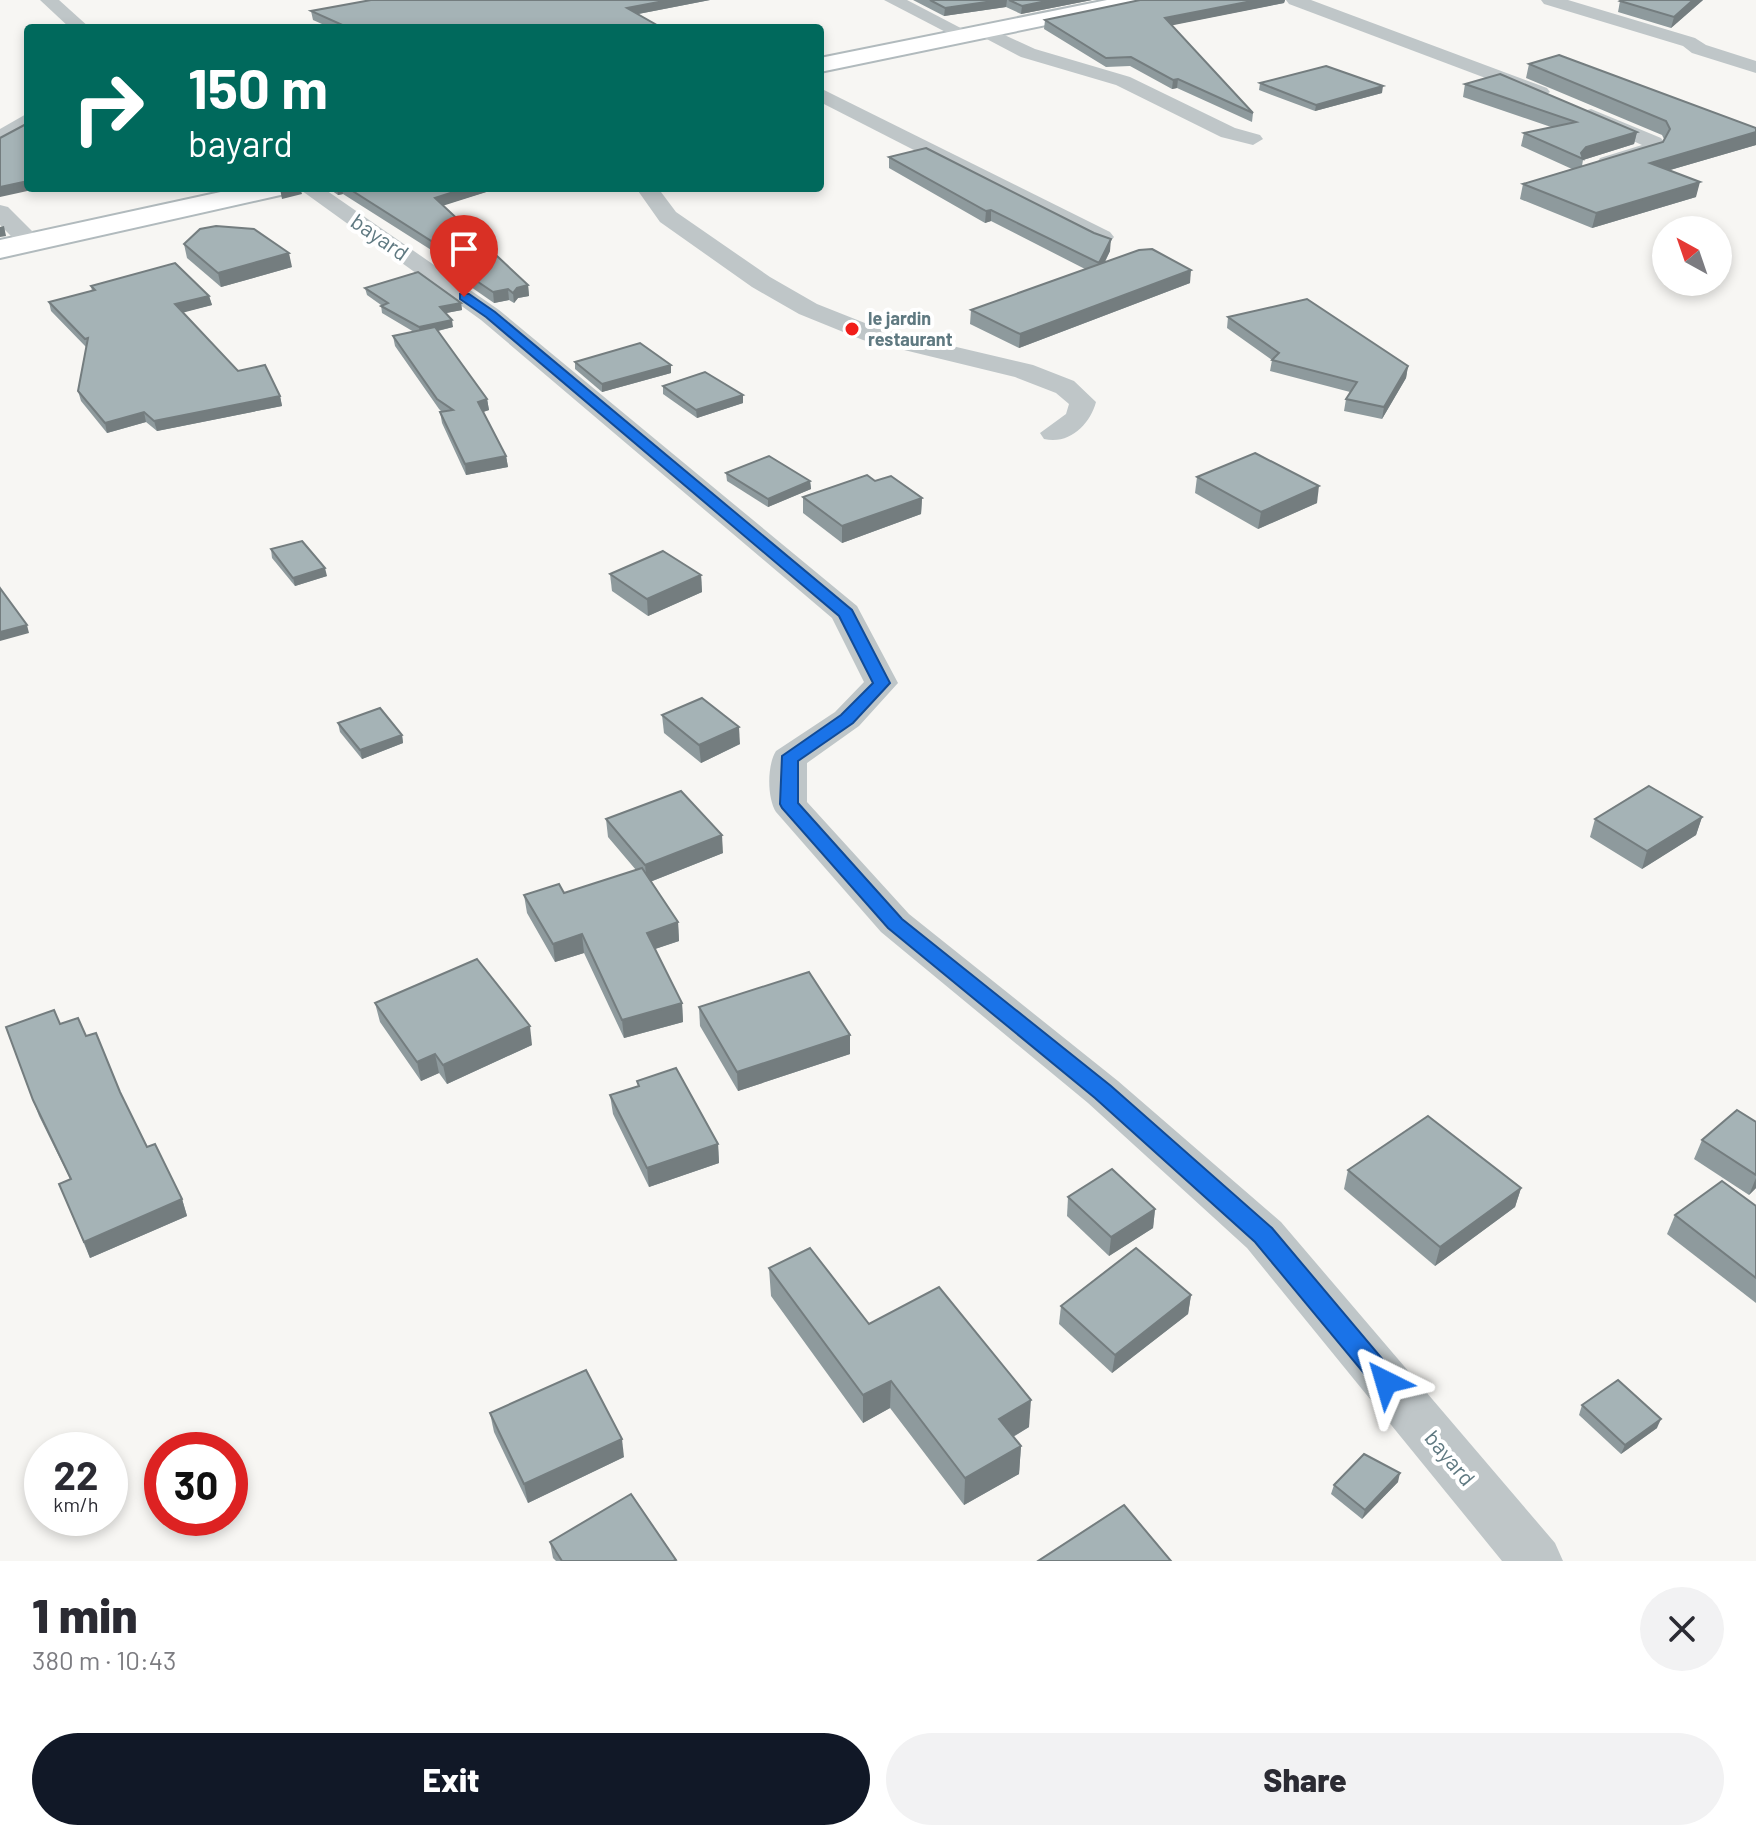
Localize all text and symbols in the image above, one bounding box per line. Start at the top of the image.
text: 150 m [188,53,328,120]
icon: right [56,56,160,160]
text: bayard [188,121,293,164]
street label: bayard [347,207,414,265]
pin [430,215,498,297]
north arrow [1652,216,1732,296]
map controls [1652,216,1732,296]
icon: arrive [442,227,486,271]
place label: le jardin restaurant [868,307,953,350]
marker: le jardin restaurant [843,320,861,338]
position arrow [1344,1340,1428,1424]
street label: bayard [1420,1424,1481,1490]
speed limit sign: 30 [144,1432,248,1536]
text: 22 [54,1450,98,1498]
text: km/h [53,1492,99,1516]
text: 1 min [32,1585,138,1643]
button: close [1640,1587,1724,1671]
text: 380 m · 10:43 [32,1644,177,1675]
button: Exit [32,1733,870,1825]
button: Share [886,1733,1724,1825]

